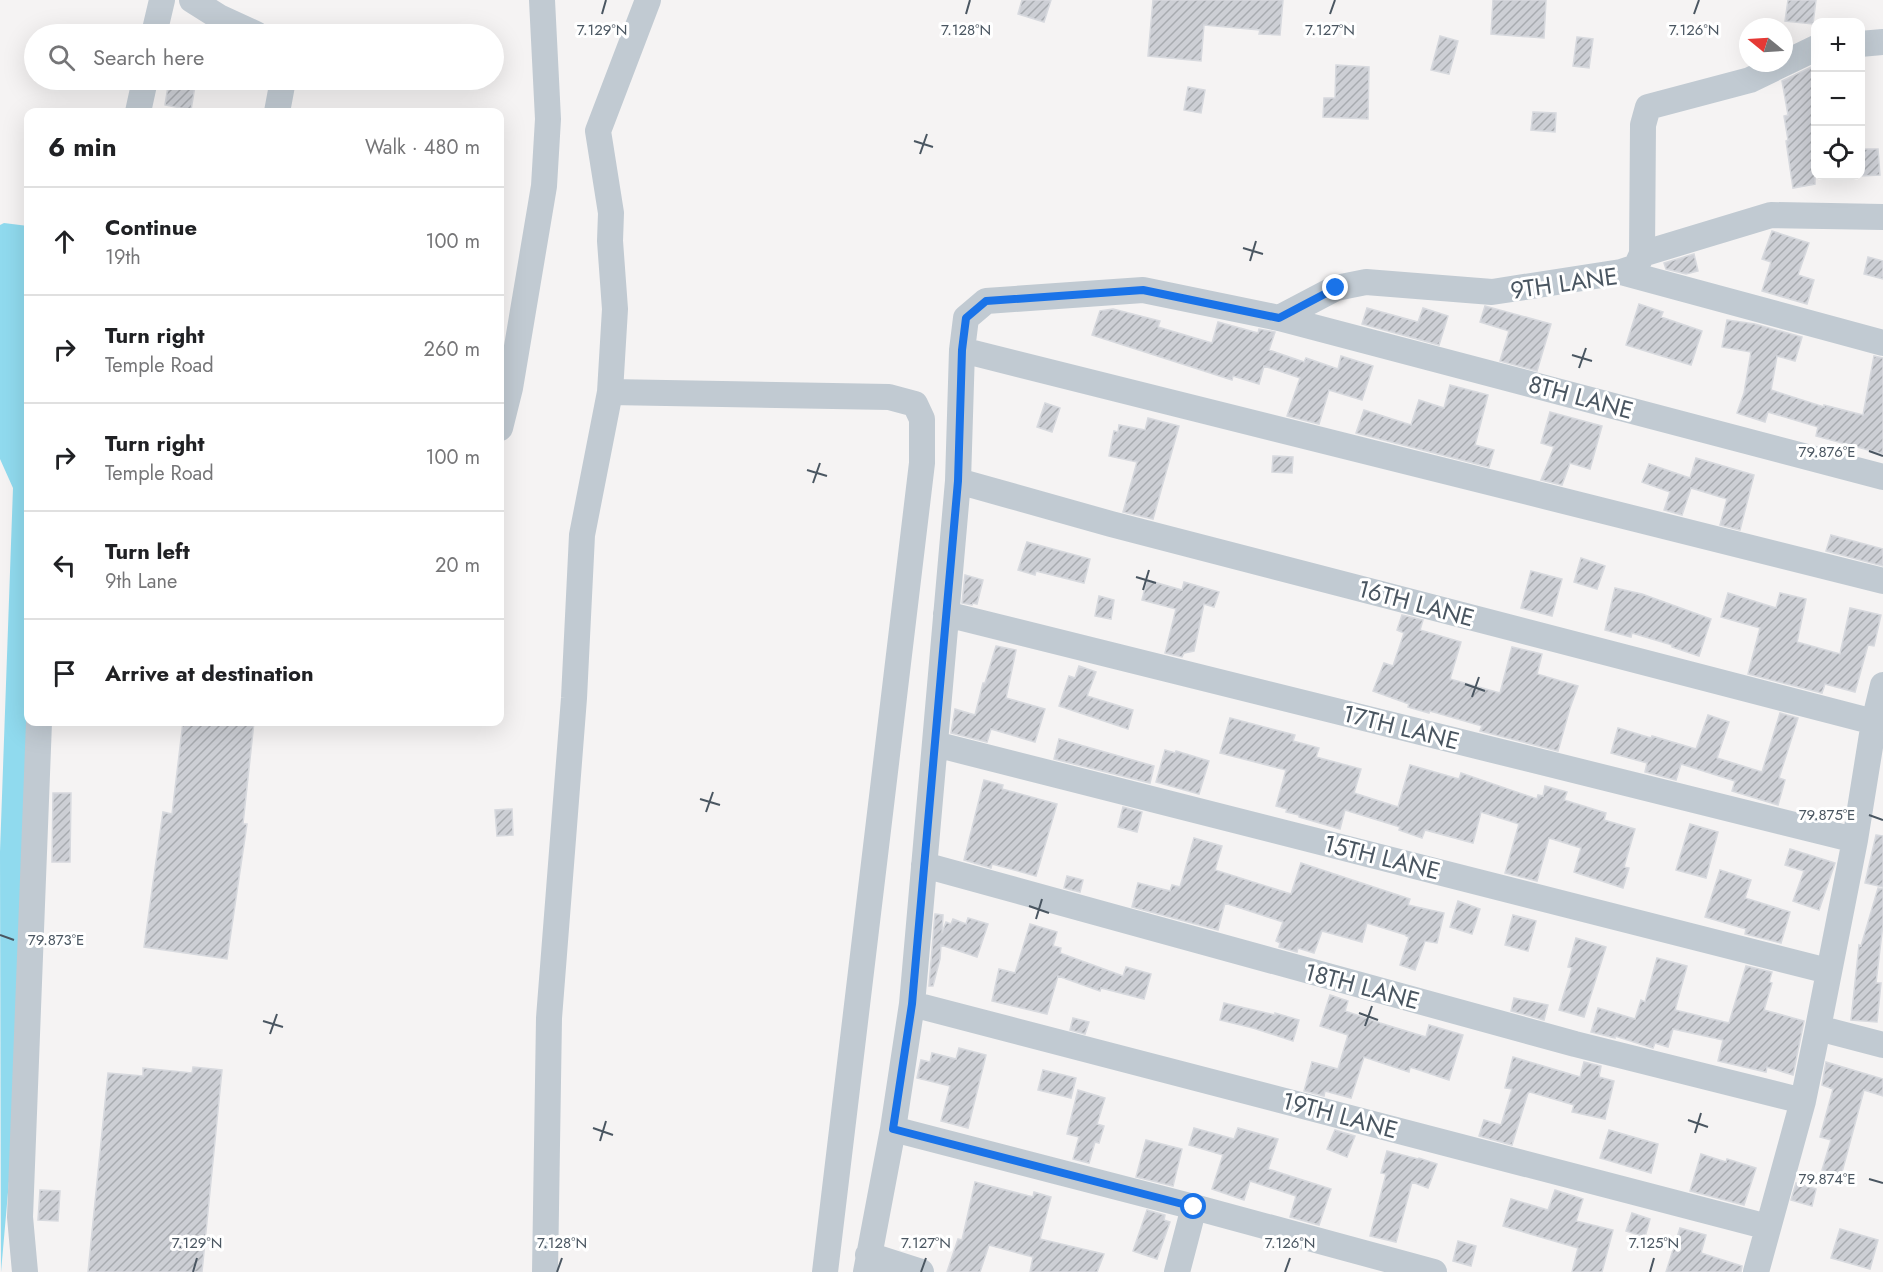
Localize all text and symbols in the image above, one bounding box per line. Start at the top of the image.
north arrow [1739,18,1793,72]
map controls [1811,18,1865,180]
button: + [1811,18,1865,72]
text: 7.129°N [577,19,627,41]
text: 7.128°N [941,19,991,41]
text: 7.127°N [1305,19,1355,41]
text: 7.126°N [1669,19,1719,41]
search box [24,24,504,90]
icon: search [45,41,78,74]
text: Search here [93,41,204,73]
button: − [1811,72,1865,126]
button: locate [1811,126,1865,180]
text: 6 min [48,128,117,166]
text: Walk · 480 m [365,133,480,162]
text: Continue [105,211,197,243]
icon: ahead [48,225,81,258]
text: 100 m [425,227,480,256]
text: 19th [105,243,141,272]
street label: 9TH LANE [1508,258,1620,308]
route end [1322,274,1348,300]
text: Turn right [105,319,205,351]
icon: right [48,333,81,366]
text: 260 m [424,335,480,364]
text: Temple Road [105,351,214,380]
street label: 8TH LANE [1525,366,1637,428]
text: Turn right [105,427,205,459]
icon: right [48,441,81,474]
text: 79.876°E [1799,441,1855,463]
text: 100 m [425,443,480,472]
text: Temple Road [105,459,214,488]
text: Turn left [105,535,190,567]
icon: left [48,549,81,582]
text: 20 m [435,551,480,580]
text: 9th Lane [105,567,177,596]
street label: 16TH LANE [1354,571,1478,635]
icon: arrive [48,657,81,690]
text: Arrive at destination [105,657,314,689]
street label: 17TH LANE [1339,696,1463,758]
text: 79.875°E [1799,804,1855,826]
street label: 15TH LANE [1320,826,1444,888]
text: 79.873°E [28,929,84,951]
street label: 18TH LANE [1301,954,1423,1018]
street label: 19TH LANE [1278,1083,1402,1147]
text: 79.874°E [1799,1168,1855,1190]
route start [1180,1193,1206,1219]
text: 7.129°N [172,1232,222,1254]
text: 7.128°N [537,1232,587,1254]
text: 7.127°N [901,1232,951,1254]
text: 7.126°N [1265,1232,1315,1254]
text: 7.125°N [1629,1232,1679,1254]

